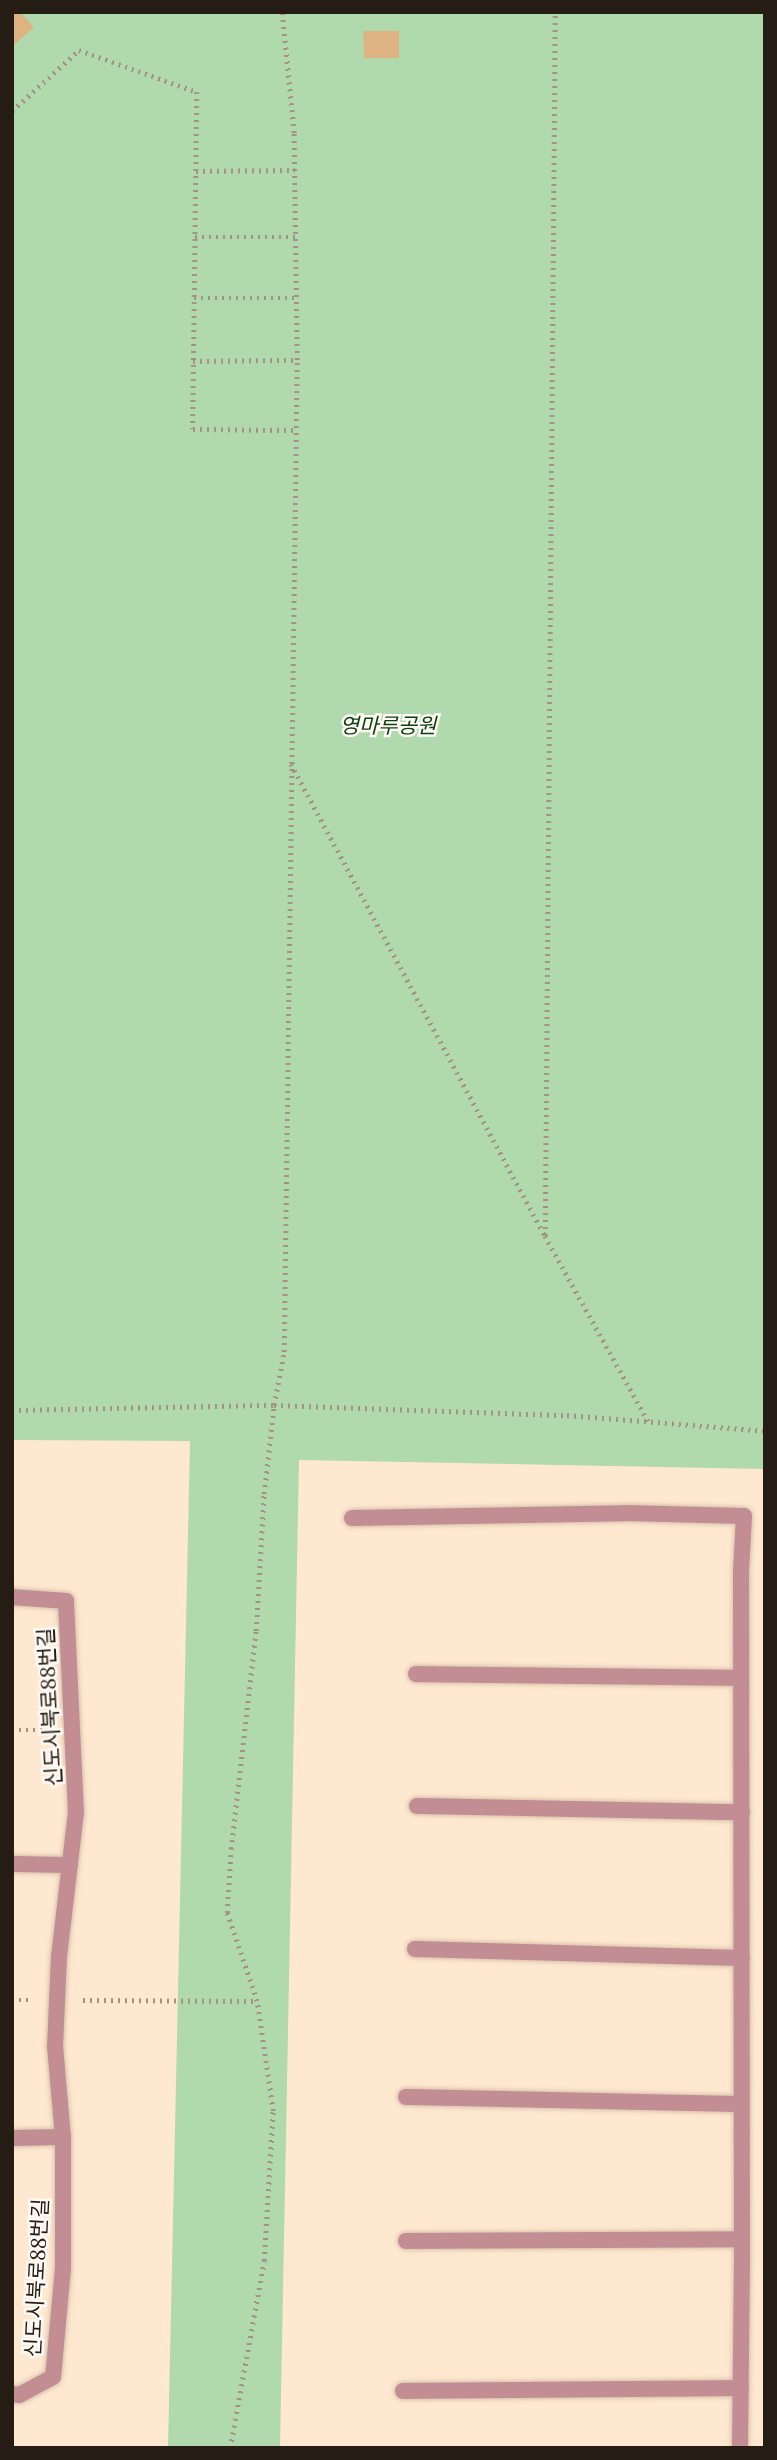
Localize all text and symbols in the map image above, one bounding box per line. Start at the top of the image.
park label: 영마루공원 [340,713,436,739]
street label: 신도시북로88번길 [33,1627,67,1787]
street label: 신도시북로88번길 [20,2198,54,2358]

